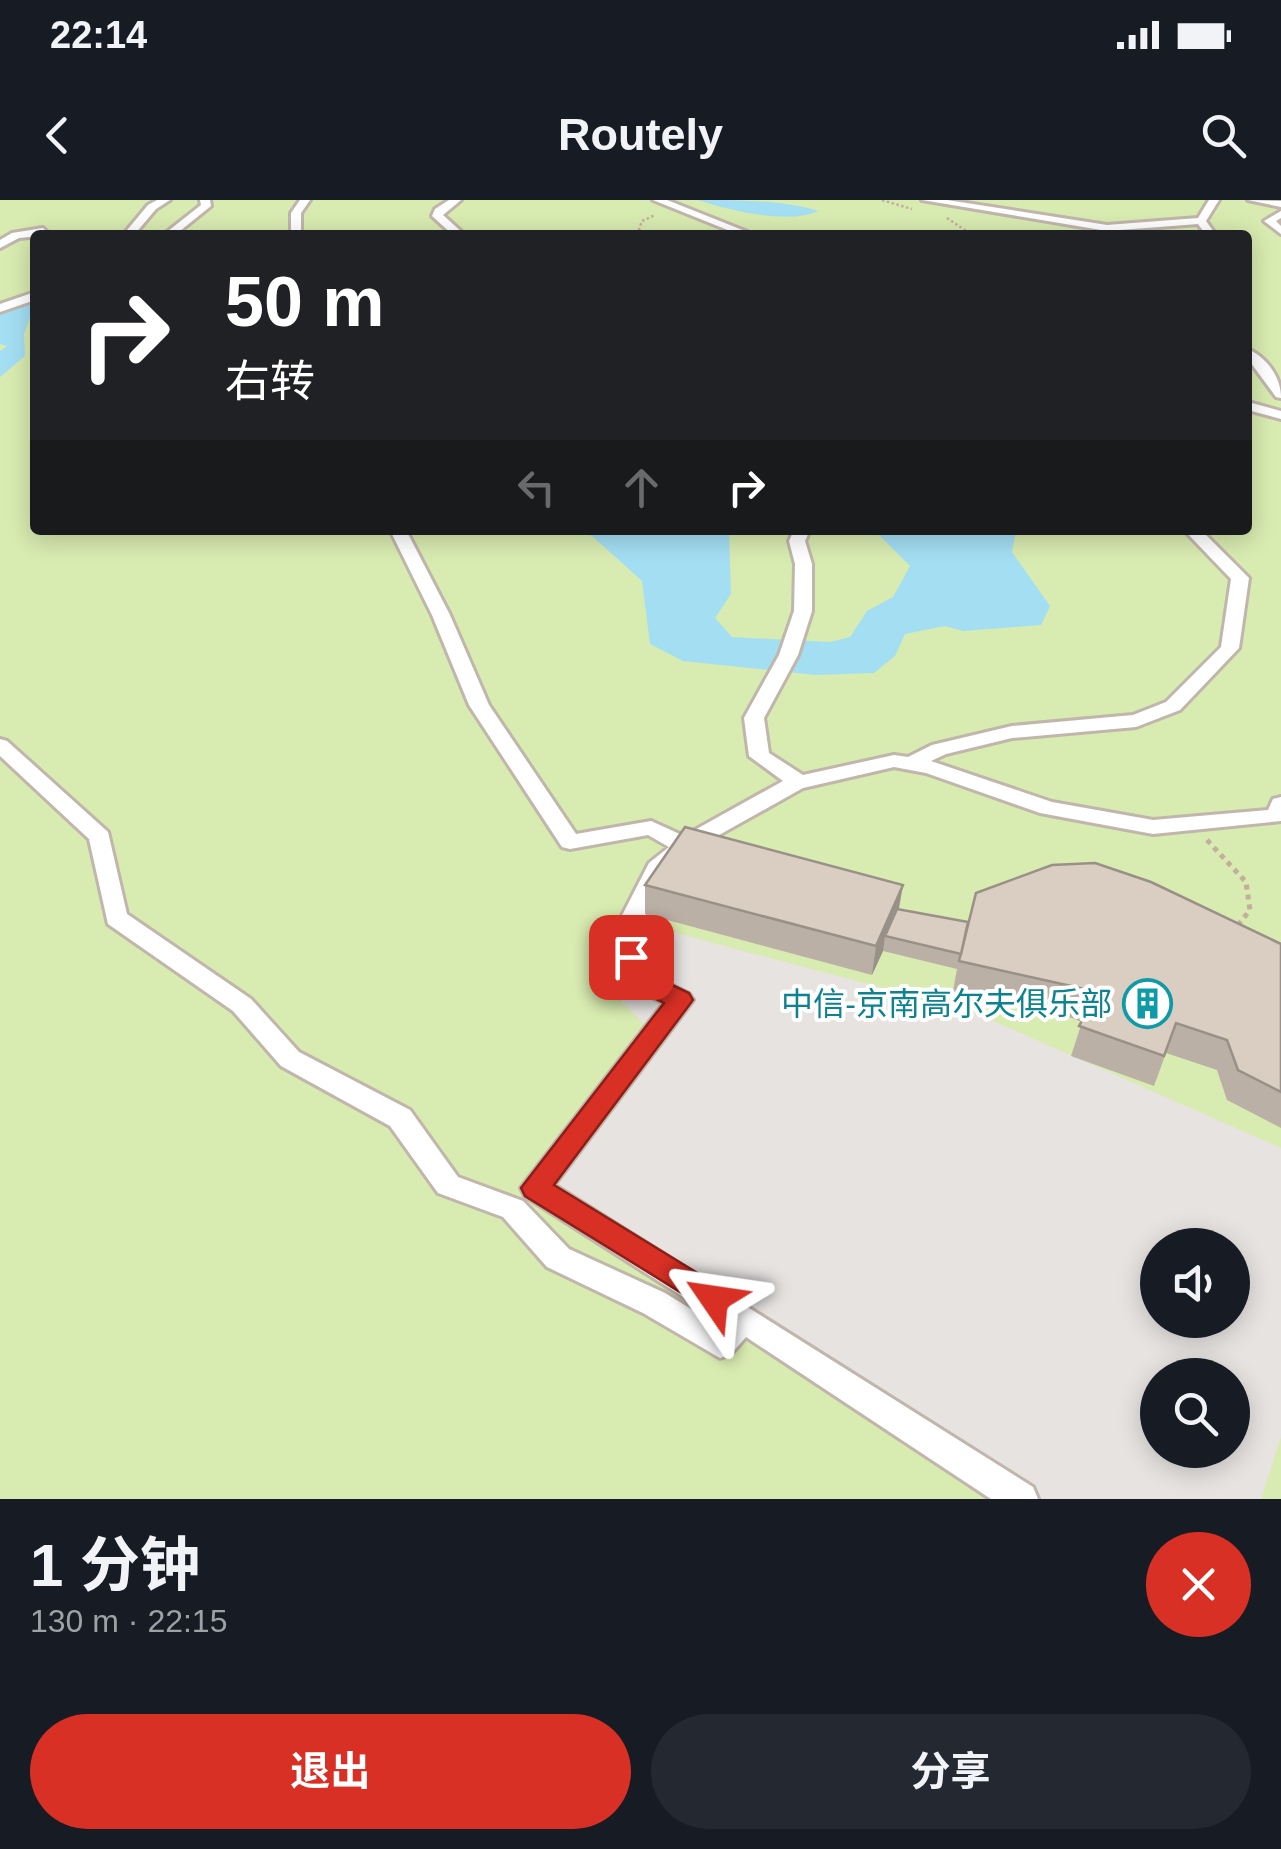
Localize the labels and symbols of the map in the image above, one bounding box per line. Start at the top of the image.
pin [589,915,674,1000]
building icon: 中信-京南高尔夫俱乐部 [1121,978,1173,1030]
place label: 中信-京南高尔夫俱乐部 [781,986,1112,1022]
position arrow [662,1247,766,1351]

